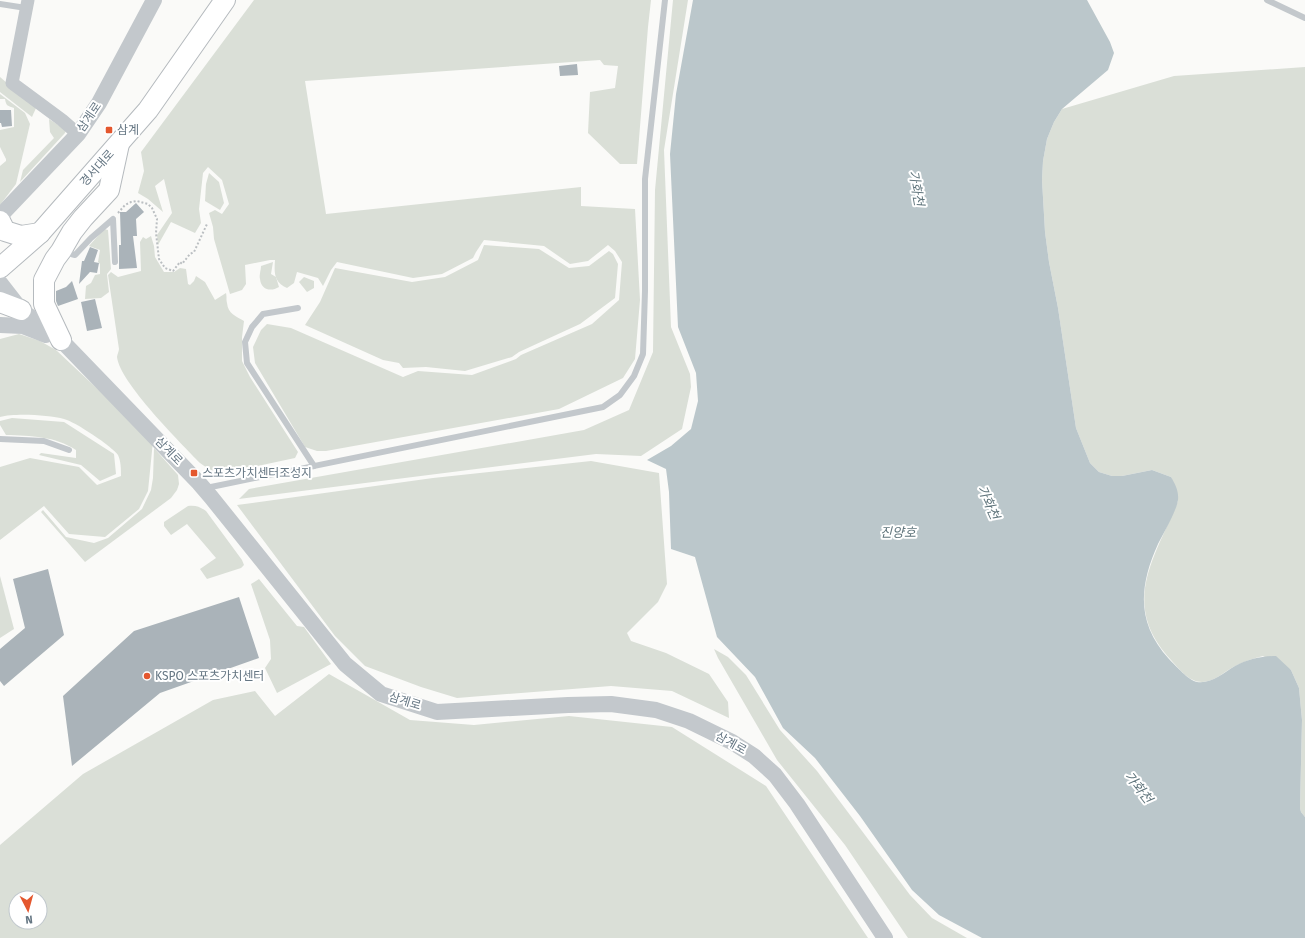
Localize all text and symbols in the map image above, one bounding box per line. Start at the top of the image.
street label: 삼계로 [74,99,104,135]
place label: 삼계 [117,123,139,137]
marker: 삼계 [104,125,114,135]
street label: 경서대로 [77,147,117,189]
water label: 가화천 [906,169,927,208]
street label: 삼계로 [152,434,186,468]
place label: 스포츠가치센터조성지 [202,466,312,480]
marker: 스포츠가치센터조성지 [189,468,199,478]
water label: 가화천 [974,483,1003,523]
water label: 진양호 [880,525,917,540]
place label: KSPO 스포츠가치센터 [155,669,264,683]
marker: KSPO 스포츠가치센터 [142,671,152,681]
street label: 삼계로 [387,689,423,713]
street label: 삼계로 [713,729,749,757]
water label: 가화천 [1122,769,1156,807]
north arrow [8,890,48,930]
text: N [25,913,33,926]

